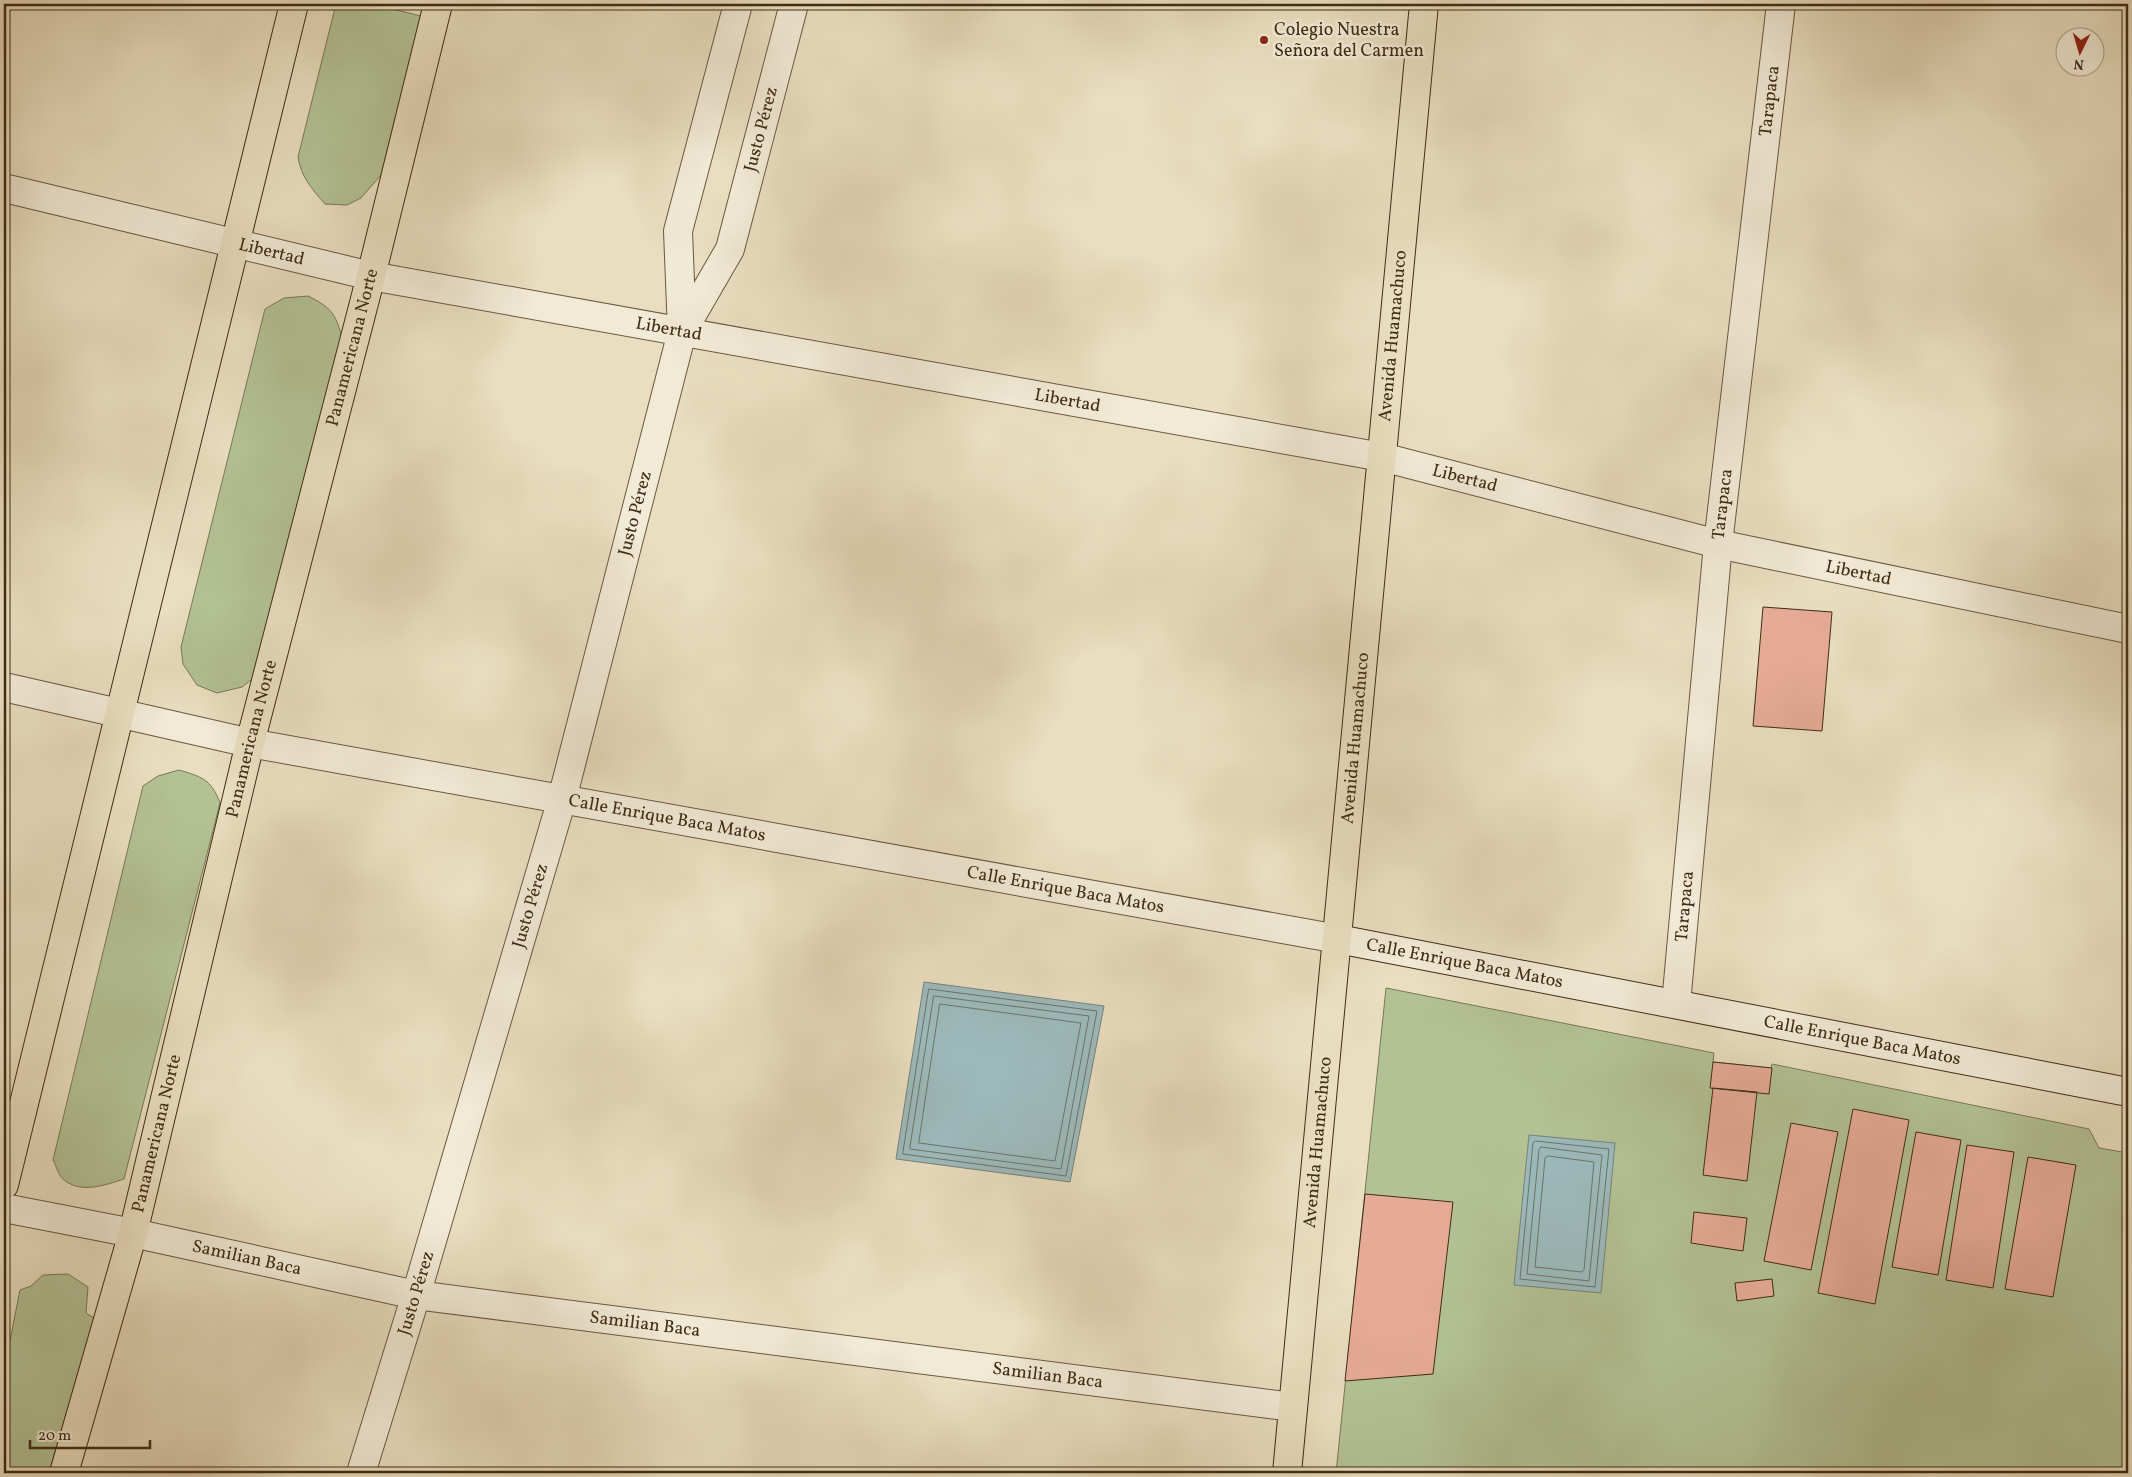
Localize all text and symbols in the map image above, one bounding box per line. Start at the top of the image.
place label: Colegio Nuestra Señora del Carmen [1274,18,1424,64]
north arrow [2054,28,2104,78]
marker: Colegio Nuestra Señora del Carmen [1258,34,1270,46]
text: N [2073,54,2085,73]
street label: Tarapaca [1753,64,1786,138]
street label: Justo Pérez [738,84,784,175]
street label: Libertad [236,232,307,272]
street label: Avenida Huamachuco [1373,249,1413,423]
street label: Panamericana Norte [320,266,385,429]
street label: Libertad [634,311,704,348]
street label: Libertad [1032,382,1103,419]
street label: Libertad [1429,458,1500,499]
street label: Tarapaca [1706,467,1739,541]
street label: Justo Pérez [612,468,658,559]
street label: Libertad [1823,554,1894,592]
street label: Avenida Huamachuco [1335,651,1376,825]
street label: Panamericana Norte [220,657,284,820]
street label: Calle Enrique Baca Matos [566,788,768,848]
street label: Calle Enrique Baca Matos [965,860,1166,920]
street label: Justo Pérez [506,861,555,951]
street label: Tarapaca [1669,870,1701,943]
street label: Calle Enrique Baca Matos [1364,932,1565,995]
street label: Calle Enrique Baca Matos [1762,1009,1963,1072]
street label: Panamericana Norte [126,1052,188,1215]
street label: Avenida Huamachuco [1297,1056,1338,1229]
street label: Samilian Baca [190,1234,304,1282]
street label: Justo Pérez [392,1248,441,1339]
street label: Samilian Baca [588,1305,702,1344]
street label: Samilian Baca [991,1356,1105,1395]
scale bar [30,1417,150,1449]
text: 20 m [38,1426,71,1447]

